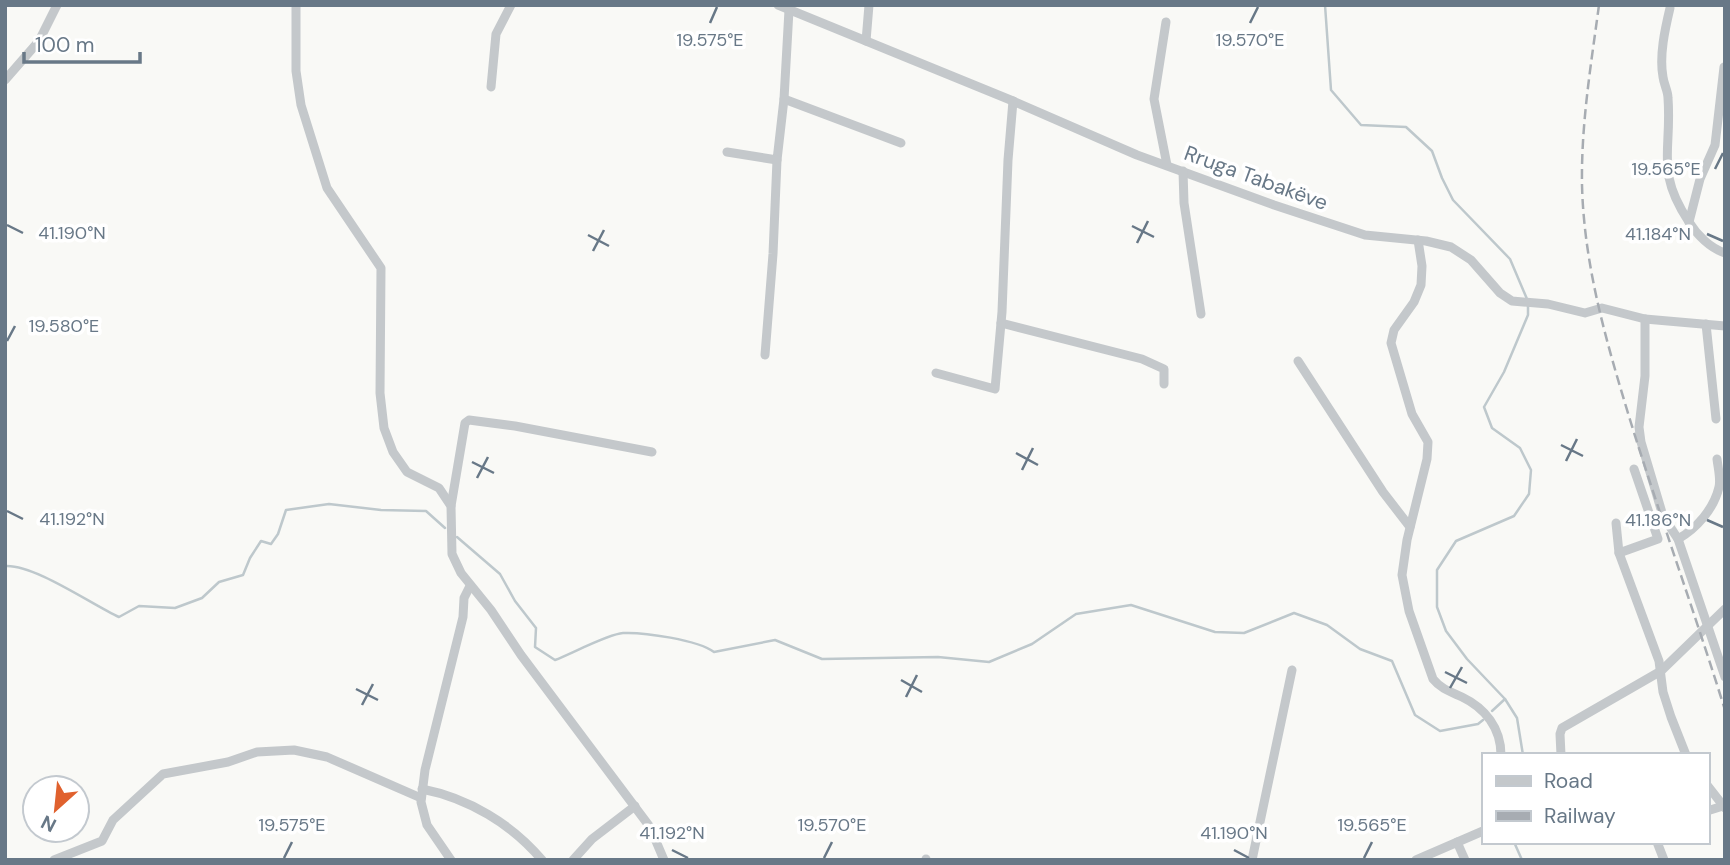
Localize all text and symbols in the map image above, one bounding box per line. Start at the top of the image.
scale bar [24,21,140,65]
text: 19.575°E [676,28,744,52]
text: 19.570°E [1216,28,1284,52]
text: 100 m [35,31,95,59]
street label: Rruga Tabakëve [1180,139,1332,217]
text: 19.565°E [1631,157,1701,181]
text: 41.190°N [38,221,106,245]
text: 41.184°N [1625,222,1691,246]
text: 19.580°E [29,314,99,338]
text: 41.192°N [39,507,105,531]
text: 41.186°N [1625,508,1691,532]
legend [1482,753,1709,844]
text: Road [1544,767,1593,795]
north arrow [21,774,91,844]
text: Railway [1544,802,1616,830]
text: N [37,809,60,838]
text: 19.575°E [258,813,326,837]
text: 19.570°E [798,813,866,837]
text: 19.565°E [1337,813,1407,837]
text: 41.192°N [639,821,705,845]
text: 41.190°N [1200,821,1268,845]

